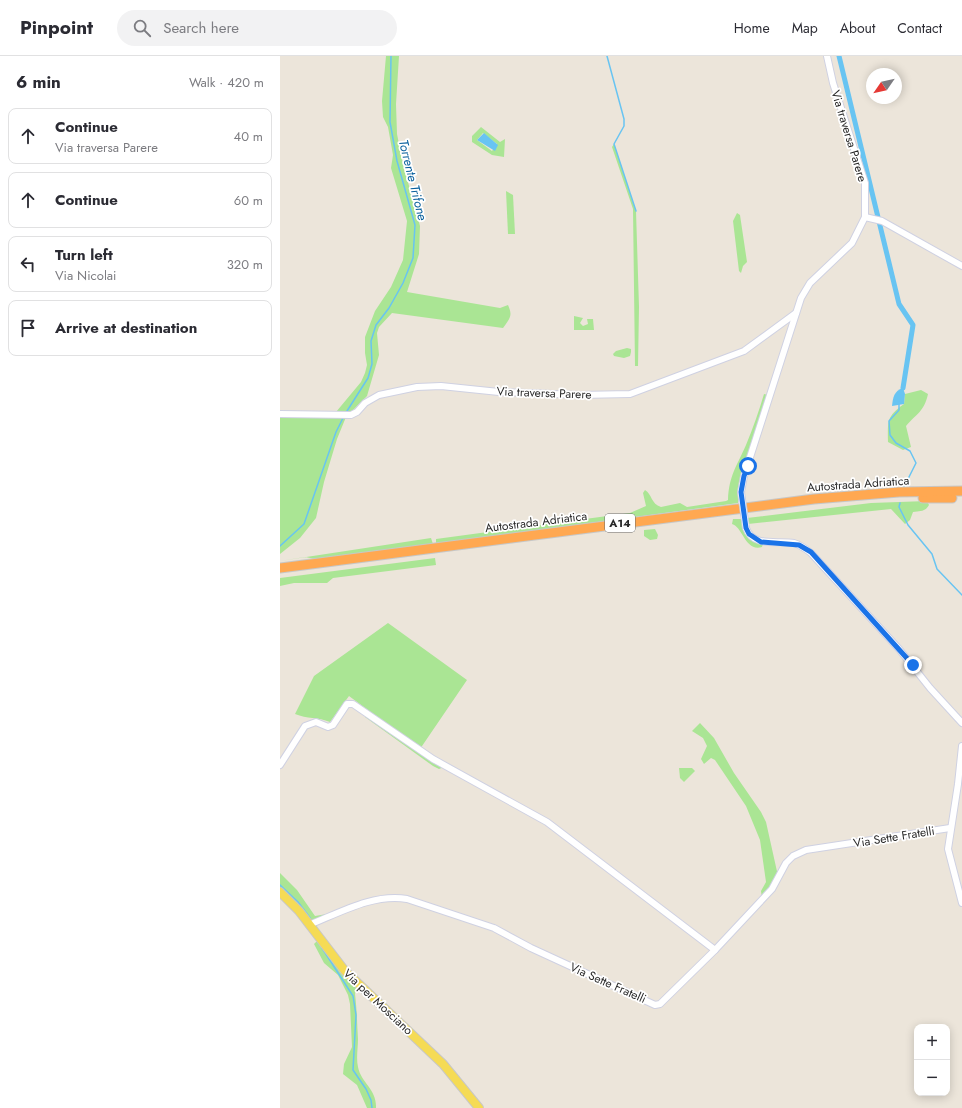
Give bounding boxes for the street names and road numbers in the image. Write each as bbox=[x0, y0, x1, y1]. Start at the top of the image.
street label: Via traversa Parere bbox=[827, 88, 871, 184]
street label: Via traversa Parere bbox=[496, 382, 592, 404]
street label: Autostrada Adriatica bbox=[806, 471, 910, 497]
street label: Autostrada Adriatica bbox=[484, 507, 588, 537]
road number: A14 bbox=[605, 514, 635, 532]
street label: Via Sette Fratelli bbox=[852, 822, 936, 852]
street label: Via Sette Fratelli bbox=[567, 958, 649, 1008]
street label: Via per Mosciano bbox=[339, 965, 417, 1039]

